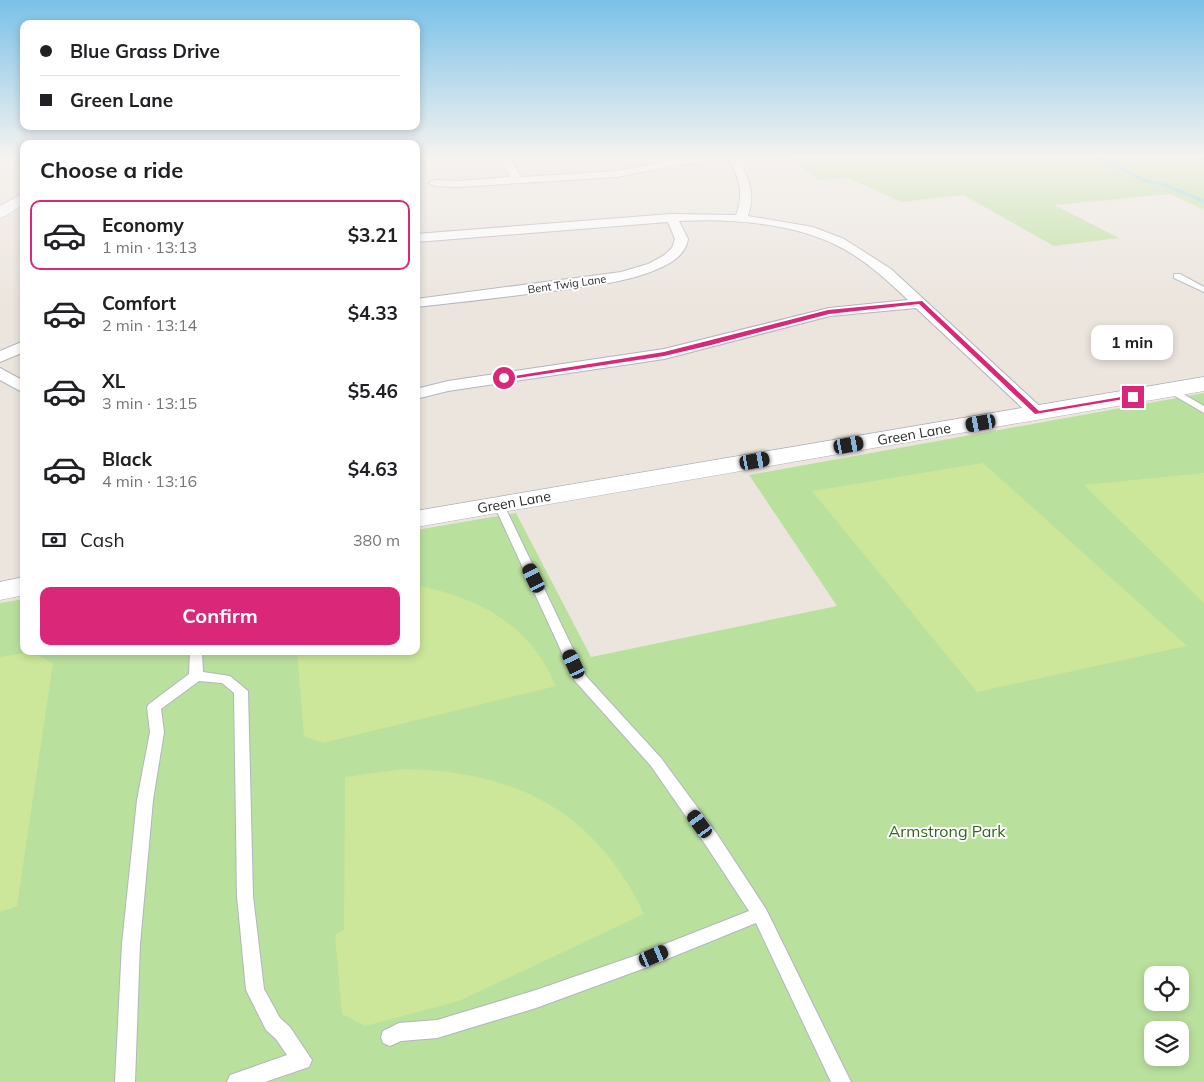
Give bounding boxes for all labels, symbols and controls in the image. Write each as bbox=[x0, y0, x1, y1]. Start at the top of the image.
text: Blue Grass Drive bbox=[70, 39, 220, 63]
text: Green Lane bbox=[70, 88, 173, 112]
text: Choose a ride bbox=[40, 156, 183, 184]
icon: car bbox=[42, 213, 87, 258]
text: Economy bbox=[102, 213, 184, 237]
text: $3.21 bbox=[348, 223, 398, 247]
text: 1 min · 13:13 bbox=[102, 237, 197, 257]
street label: Bent Twig Lane bbox=[527, 272, 607, 296]
icon: car bbox=[42, 291, 87, 336]
text: Comfort bbox=[102, 291, 176, 315]
text: $4.33 bbox=[348, 301, 398, 325]
text: 2 min · 13:14 bbox=[102, 315, 197, 335]
callout: 1 min bbox=[1092, 324, 1174, 360]
text: 1 min bbox=[1111, 332, 1153, 352]
route start bbox=[493, 367, 515, 389]
icon: car bbox=[42, 369, 87, 414]
text: XL bbox=[102, 369, 125, 393]
text: $5.46 bbox=[348, 379, 398, 403]
route end bbox=[1122, 386, 1144, 408]
text: 3 min · 13:15 bbox=[102, 393, 197, 413]
car bbox=[964, 413, 997, 433]
street label: Green Lane bbox=[876, 419, 952, 449]
car bbox=[832, 435, 865, 455]
icon: car bbox=[42, 447, 87, 492]
text: Black bbox=[102, 447, 152, 471]
car bbox=[738, 451, 771, 471]
text: $4.63 bbox=[348, 457, 398, 481]
text: 4 min · 13:16 bbox=[102, 471, 197, 491]
street label: Green Lane bbox=[476, 487, 552, 517]
icon: cash bbox=[40, 526, 68, 554]
text: Cash bbox=[80, 528, 125, 552]
text: 380 m bbox=[353, 530, 400, 550]
car bbox=[520, 561, 547, 595]
button: Confirm bbox=[40, 587, 400, 645]
car bbox=[560, 647, 587, 681]
car bbox=[685, 807, 714, 841]
park label: Armstrong Park bbox=[889, 821, 1006, 841]
car bbox=[637, 943, 670, 969]
map controls bbox=[1144, 966, 1189, 1066]
button: locate bbox=[1144, 966, 1189, 1011]
button: layers bbox=[1144, 1021, 1189, 1066]

